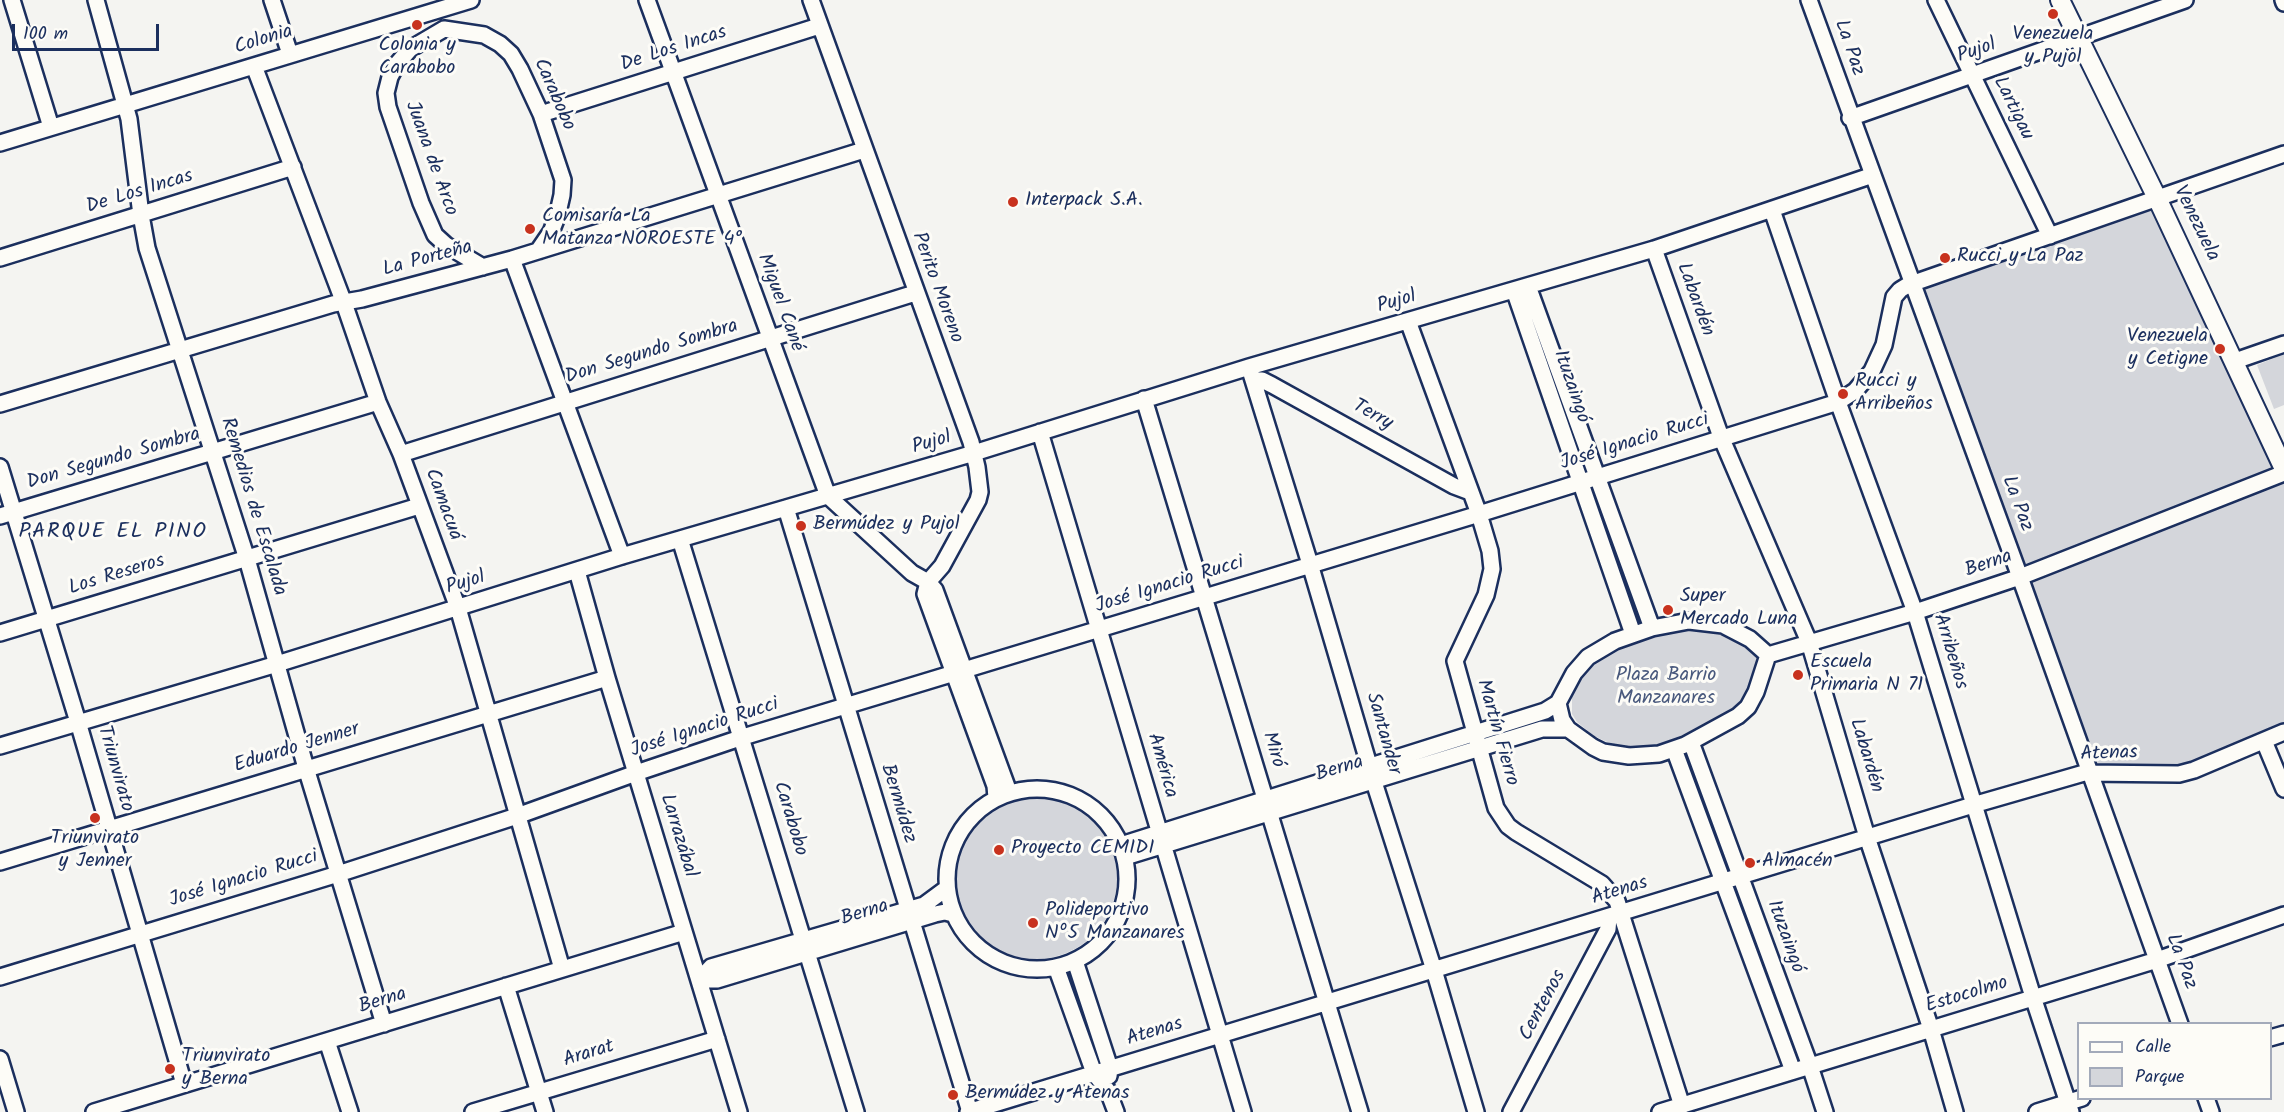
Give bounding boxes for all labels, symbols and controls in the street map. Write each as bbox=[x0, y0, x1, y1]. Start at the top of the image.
marker: Venezuela y Pujol bbox=[2046, 7, 2060, 21]
scale bar bbox=[15, 12, 162, 50]
street label: La Paz bbox=[1827, 17, 1869, 79]
marker: Colonia y Carabobo bbox=[410, 18, 424, 32]
text: 100 m bbox=[23, 20, 68, 49]
street label: Colonia bbox=[232, 21, 296, 61]
street label: De Los Incas bbox=[618, 22, 730, 78]
place label: Venezuela y Pujol bbox=[2013, 24, 2093, 71]
street label: Pujol bbox=[1954, 34, 2000, 70]
place label: Colonia y Carabobo bbox=[378, 35, 456, 82]
street label: Carabobo bbox=[526, 55, 580, 135]
street label: Lartigau bbox=[1986, 73, 2038, 145]
street label: Juana de Arco bbox=[398, 98, 462, 220]
street label: De Los Incas bbox=[84, 165, 196, 221]
street label: Venezuela bbox=[2166, 182, 2224, 266]
place label: Interpack S.A. bbox=[1025, 190, 1143, 214]
marker: Interpack S.A. bbox=[1006, 195, 1020, 209]
place label: Comisaría La Matanza NOROESTE 4° bbox=[542, 206, 741, 253]
marker: Comisaría La Matanza NOROESTE 4° bbox=[523, 222, 537, 236]
street label: Perito Moreno bbox=[905, 229, 967, 347]
street label: La Porteña bbox=[381, 237, 475, 283]
place label: Rucci y La Paz bbox=[1957, 246, 2084, 270]
street label: Miguel Cané bbox=[750, 251, 808, 355]
marker: Rucci y La Paz bbox=[1938, 251, 1952, 265]
street label: Labardén bbox=[1670, 260, 1718, 340]
street label: Pujol bbox=[1375, 286, 1419, 320]
street label: Don Segundo Sombra bbox=[563, 315, 741, 391]
place label: Venezuela y Cetigne bbox=[2127, 326, 2208, 373]
marker: Venezuela y Cetigne bbox=[2213, 342, 2227, 356]
street label: Ituzaingó bbox=[1546, 347, 1594, 427]
place label: Rucci y Arribeños bbox=[1855, 371, 1933, 418]
marker: Rucci y Arribeños bbox=[1836, 387, 1850, 401]
street label: Terry bbox=[1348, 395, 1396, 437]
street label: José Ignacio Rucci bbox=[1558, 409, 1712, 477]
street label: Remedios de Escalada bbox=[213, 415, 291, 599]
street label: Don Segundo Sombra bbox=[25, 424, 203, 496]
street label: Pujol bbox=[910, 427, 954, 461]
street label: Camacuá bbox=[418, 466, 466, 544]
street label: La Paz bbox=[1995, 473, 2037, 535]
place label: Bermúdez y Pujol bbox=[813, 514, 960, 538]
marker: Bermúdez y Pujol bbox=[794, 519, 808, 533]
district label: PARQUE EL PINO bbox=[19, 520, 207, 546]
street label: Berna bbox=[1962, 546, 2016, 584]
street label: Los Reseros bbox=[66, 550, 168, 602]
street label: José Ignacio Rucci bbox=[1093, 552, 1247, 620]
street label: Pujol bbox=[444, 567, 488, 601]
place label: Super Mercado Luna bbox=[1680, 586, 1797, 633]
marker: Super Mercado Luna bbox=[1661, 603, 1675, 617]
street label: Arribeños bbox=[1926, 611, 1972, 693]
place label: Escuela Primaria N 71 bbox=[1810, 652, 1923, 699]
park label: Plaza Barrio Manzanares bbox=[1616, 665, 1716, 712]
marker: Escuela Primaria N 71 bbox=[1791, 668, 1805, 682]
street label: Martín Fierro bbox=[1469, 677, 1523, 789]
street label: Santander bbox=[1359, 690, 1405, 778]
street label: José Ignacio Rucci bbox=[628, 694, 782, 764]
street label: Labardén bbox=[1842, 716, 1888, 796]
street label: Eduardo Jenner bbox=[231, 719, 363, 779]
street label: Triunvirato bbox=[90, 723, 138, 815]
street label: Miró bbox=[1255, 729, 1289, 771]
street label: América bbox=[1140, 731, 1182, 801]
street label: Atenas bbox=[2080, 742, 2138, 768]
street label: Berna bbox=[1313, 751, 1367, 789]
street label: Bermúdez bbox=[874, 761, 920, 847]
street label: Carabobo bbox=[766, 779, 812, 859]
street label: Larrazábal bbox=[653, 791, 701, 881]
marker: Triunvirato y Jenner bbox=[88, 811, 102, 825]
place label: Triunvirato y Jenner bbox=[51, 828, 139, 875]
place label: Proyecto CEMIDI bbox=[1011, 838, 1154, 862]
marker: Proyecto CEMIDI bbox=[992, 843, 1006, 857]
street label: José Ignacio Rucci bbox=[167, 846, 321, 914]
place label: Almacén bbox=[1762, 851, 1833, 875]
marker: Almacén bbox=[1743, 856, 1757, 870]
street label: Atenas bbox=[1589, 872, 1651, 912]
street label: Berna bbox=[838, 895, 892, 933]
street label: Ituzaingó bbox=[1760, 897, 1808, 977]
place label: Polideportivo Nº5 Manzanares bbox=[1045, 900, 1185, 947]
marker: Polideportivo Nº5 Manzanares bbox=[1026, 916, 1040, 930]
street label: La Paz bbox=[2159, 931, 2201, 993]
street label: Centenos bbox=[1515, 967, 1573, 1045]
street label: Estocolmo bbox=[1923, 972, 2011, 1020]
street label: Berna bbox=[356, 983, 410, 1021]
street label: Atenas bbox=[1124, 1013, 1186, 1053]
legend bbox=[2077, 1022, 2272, 1100]
text: Calle bbox=[2135, 1033, 2171, 1062]
street label: Ararat bbox=[561, 1036, 617, 1074]
place label: Triunvirato y Berna bbox=[182, 1046, 270, 1093]
marker: Triunvirato y Berna bbox=[163, 1062, 177, 1076]
text: Parque bbox=[2135, 1063, 2184, 1092]
place label: Bermúdez y Atenas bbox=[965, 1083, 1130, 1107]
marker: Bermúdez y Atenas bbox=[946, 1088, 960, 1102]

